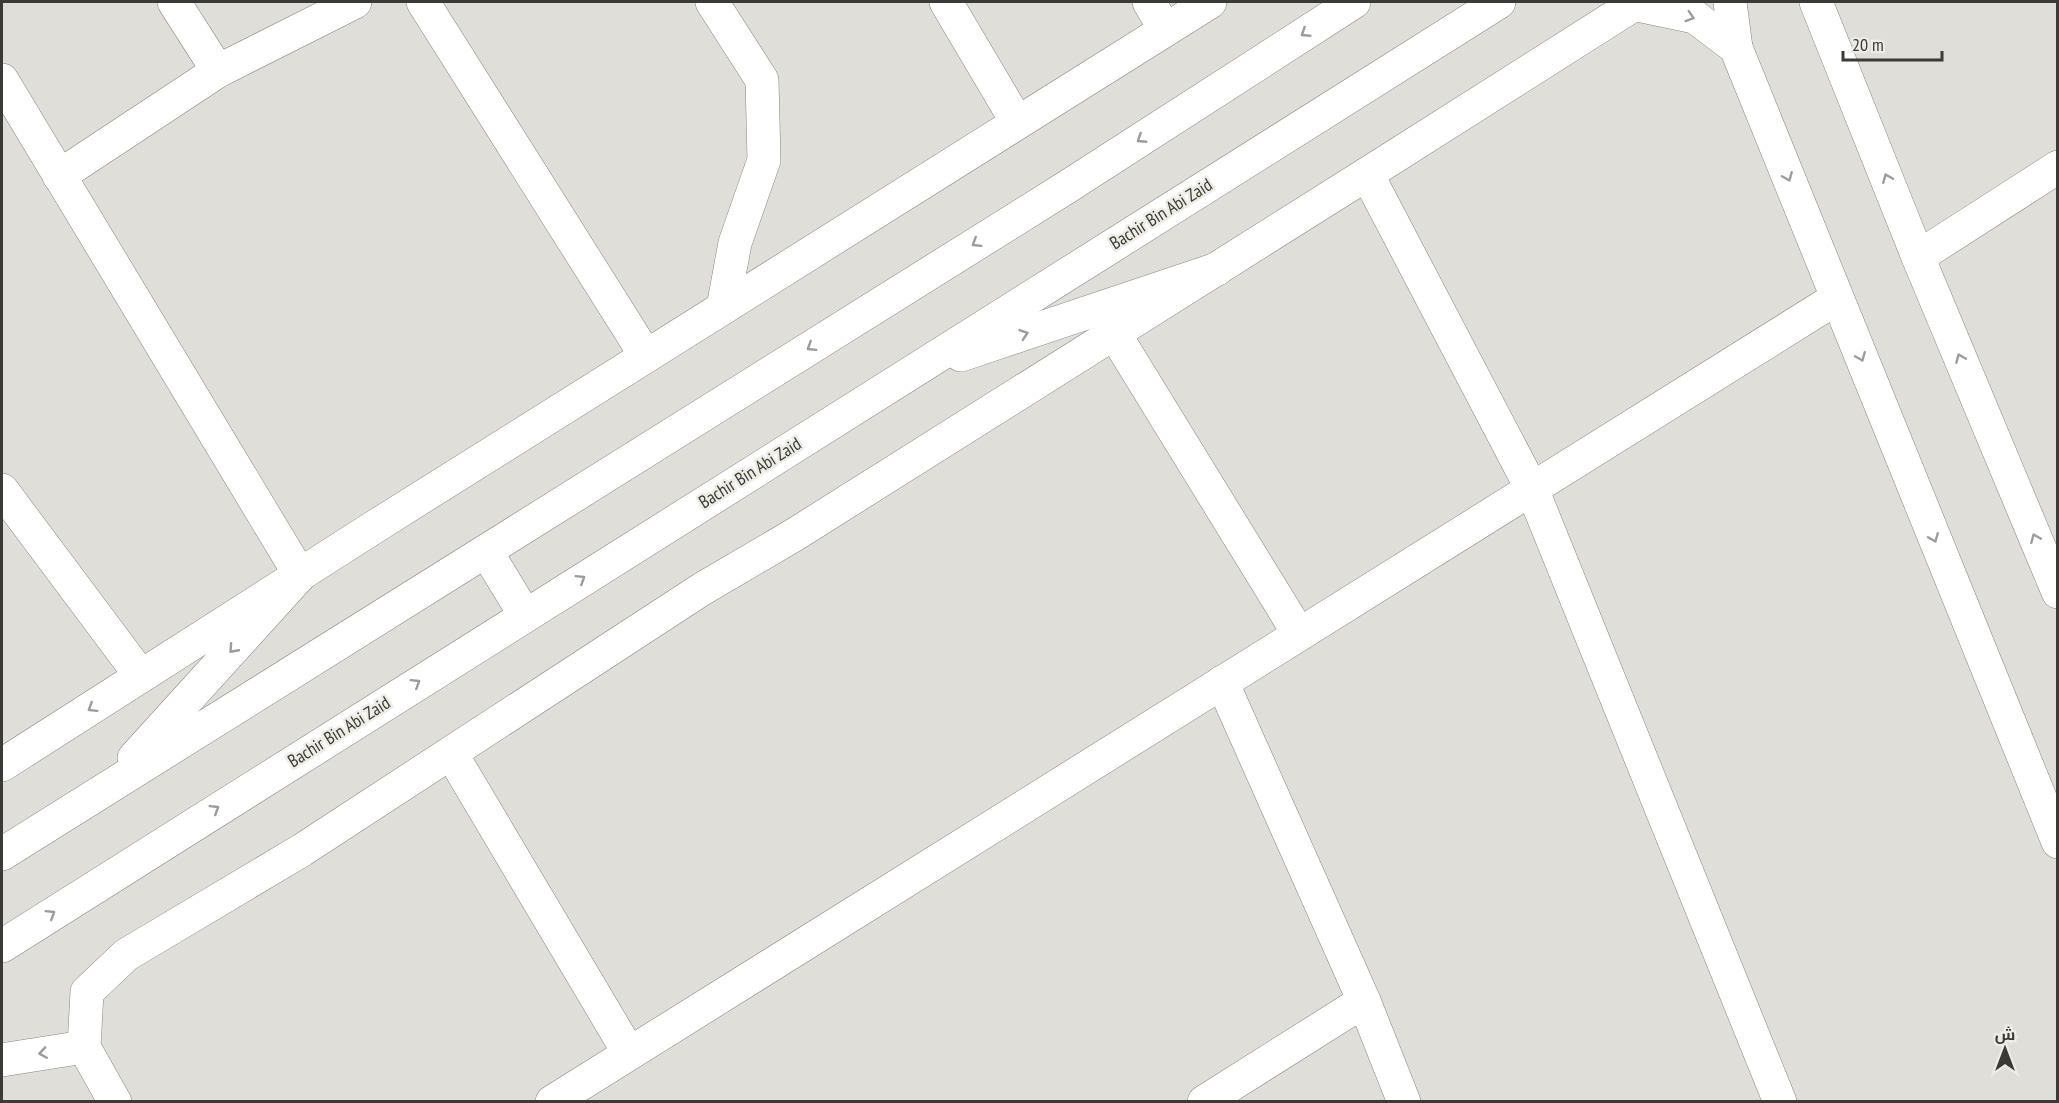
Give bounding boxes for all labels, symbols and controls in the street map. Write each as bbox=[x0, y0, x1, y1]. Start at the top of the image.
one-way arrow bbox=[1684, 10, 1695, 22]
scale bar bbox=[1843, 24, 1942, 62]
one-way arrow bbox=[1300, 26, 1311, 37]
text: 20 m bbox=[1852, 33, 1884, 56]
one-way arrow bbox=[1137, 132, 1148, 143]
one-way arrow bbox=[1781, 170, 1793, 181]
street label: Bachir Bin Abi Zaid bbox=[1105, 173, 1216, 254]
one-way arrow bbox=[1882, 173, 1894, 184]
one-way arrow bbox=[972, 236, 982, 248]
one-way arrow bbox=[1018, 329, 1029, 341]
one-way arrow bbox=[807, 340, 818, 351]
one-way arrow bbox=[1854, 351, 1866, 362]
one-way arrow bbox=[1955, 353, 1967, 364]
street label: Bachir Bin Abi Zaid bbox=[694, 432, 805, 513]
one-way arrow bbox=[1927, 532, 1939, 543]
one-way arrow bbox=[2030, 534, 2042, 545]
one-way arrow bbox=[575, 575, 585, 587]
one-way arrow bbox=[229, 642, 240, 653]
one-way arrow bbox=[410, 679, 420, 691]
street label: Bachir Bin Abi Zaid bbox=[283, 691, 394, 772]
one-way arrow bbox=[88, 700, 98, 712]
one-way arrow bbox=[209, 805, 219, 817]
one-way arrow bbox=[44, 910, 55, 921]
north arrow bbox=[1975, 1019, 2035, 1079]
text: ش bbox=[1995, 1024, 2015, 1044]
one-way arrow bbox=[38, 1047, 47, 1059]

